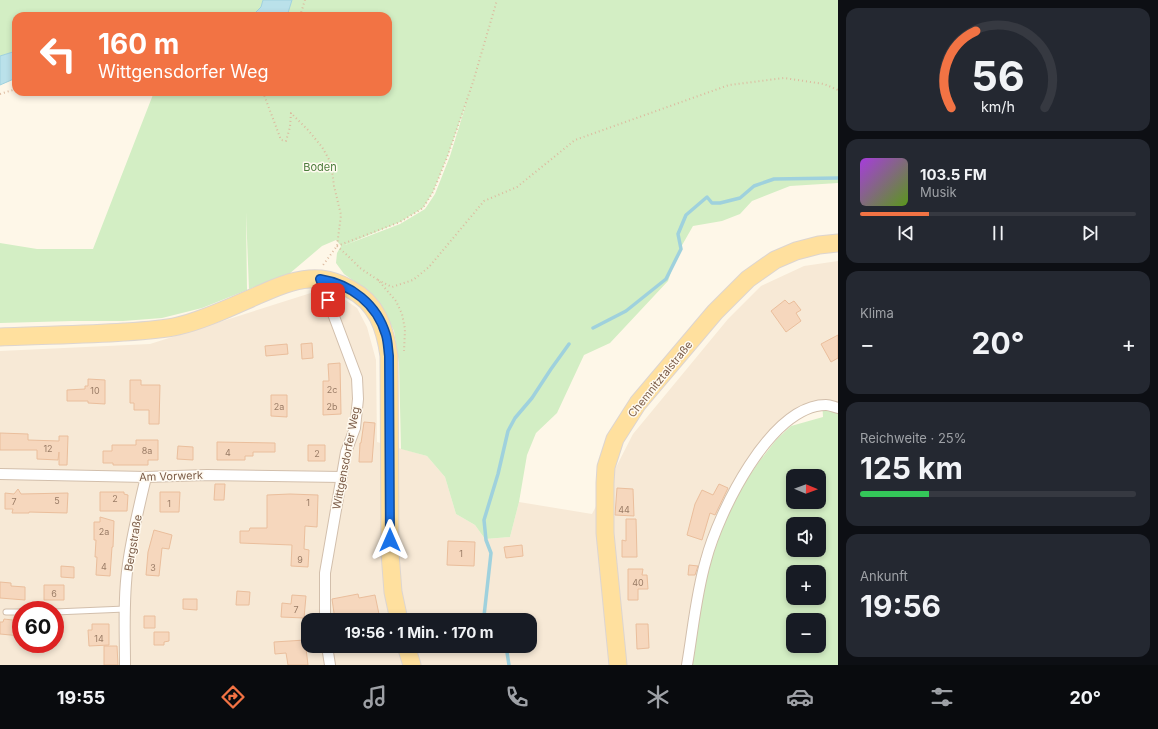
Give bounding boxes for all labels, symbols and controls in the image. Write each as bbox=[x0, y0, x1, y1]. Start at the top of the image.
text: 160 m bbox=[98, 27, 179, 61]
icon: left bbox=[32, 28, 84, 80]
text: 56 bbox=[971, 51, 1025, 101]
text: Wittgensdorfer Weg bbox=[98, 61, 269, 82]
text: km/h bbox=[981, 97, 1015, 114]
park label: Boden bbox=[303, 160, 337, 174]
text: 103.5 FM bbox=[920, 165, 987, 184]
text: Musik bbox=[920, 184, 957, 200]
icon: previous bbox=[895, 222, 917, 244]
icon: pause bbox=[987, 222, 1009, 244]
icon: next bbox=[1079, 222, 1101, 244]
pin bbox=[311, 283, 345, 317]
icon: arrive bbox=[317, 289, 339, 311]
text: Klima bbox=[860, 305, 894, 321]
text: 20° bbox=[972, 325, 1024, 361]
text: − bbox=[860, 331, 875, 357]
text: + bbox=[1121, 331, 1136, 357]
street label: Chemnitztalstraße bbox=[625, 338, 695, 420]
house number: 2c bbox=[327, 384, 337, 395]
house number: 10 bbox=[90, 385, 100, 396]
house number: 2a bbox=[274, 401, 284, 412]
house number: 2b bbox=[327, 401, 338, 412]
street label: Wittgensdorfer Weg bbox=[329, 405, 363, 511]
text: Reichweite · 25% bbox=[860, 430, 967, 446]
house number: 12 bbox=[43, 443, 53, 454]
house number: 8a bbox=[142, 445, 152, 456]
house number: 4 bbox=[225, 447, 231, 458]
house number: 2 bbox=[314, 448, 320, 459]
text: 125 km bbox=[860, 450, 963, 486]
street label: Am Vorwerk bbox=[139, 468, 203, 484]
north arrow bbox=[786, 469, 826, 509]
map controls bbox=[786, 469, 826, 653]
house number: 2 bbox=[112, 493, 118, 504]
house number: 5 bbox=[54, 495, 60, 506]
house number: 7 bbox=[11, 496, 17, 507]
house number: 1 bbox=[306, 497, 310, 508]
house number: 1 bbox=[167, 498, 171, 509]
house number: 44 bbox=[618, 504, 630, 515]
street label: Bergstraße bbox=[121, 514, 145, 572]
button: sound bbox=[786, 517, 826, 557]
position arrow bbox=[369, 519, 411, 561]
house number: 2a bbox=[99, 526, 109, 537]
house number: 1 bbox=[459, 548, 463, 559]
house number: 9 bbox=[297, 554, 303, 565]
house number: 4 bbox=[101, 561, 107, 572]
house number: 3 bbox=[150, 562, 156, 573]
button: + bbox=[786, 565, 826, 605]
text: Ankunft bbox=[860, 568, 908, 584]
house number: 40 bbox=[632, 577, 644, 588]
house number: 6 bbox=[51, 588, 57, 599]
text: 19:56 bbox=[860, 588, 941, 624]
speed limit sign: 60 bbox=[12, 601, 64, 653]
house number: 7 bbox=[293, 604, 299, 615]
button: − bbox=[786, 613, 826, 653]
text: 19:56 · 1 Min. · 170 m bbox=[344, 623, 494, 642]
house number: 14 bbox=[94, 633, 104, 644]
icon: directions bbox=[219, 683, 247, 711]
icon: music bbox=[361, 683, 389, 711]
icon: phone bbox=[503, 683, 531, 711]
icon: climate bbox=[644, 683, 672, 711]
icon: car bbox=[786, 683, 814, 711]
icon: filters bbox=[928, 683, 956, 711]
text: 19:55 bbox=[57, 687, 105, 708]
text: 20° bbox=[1069, 687, 1101, 708]

